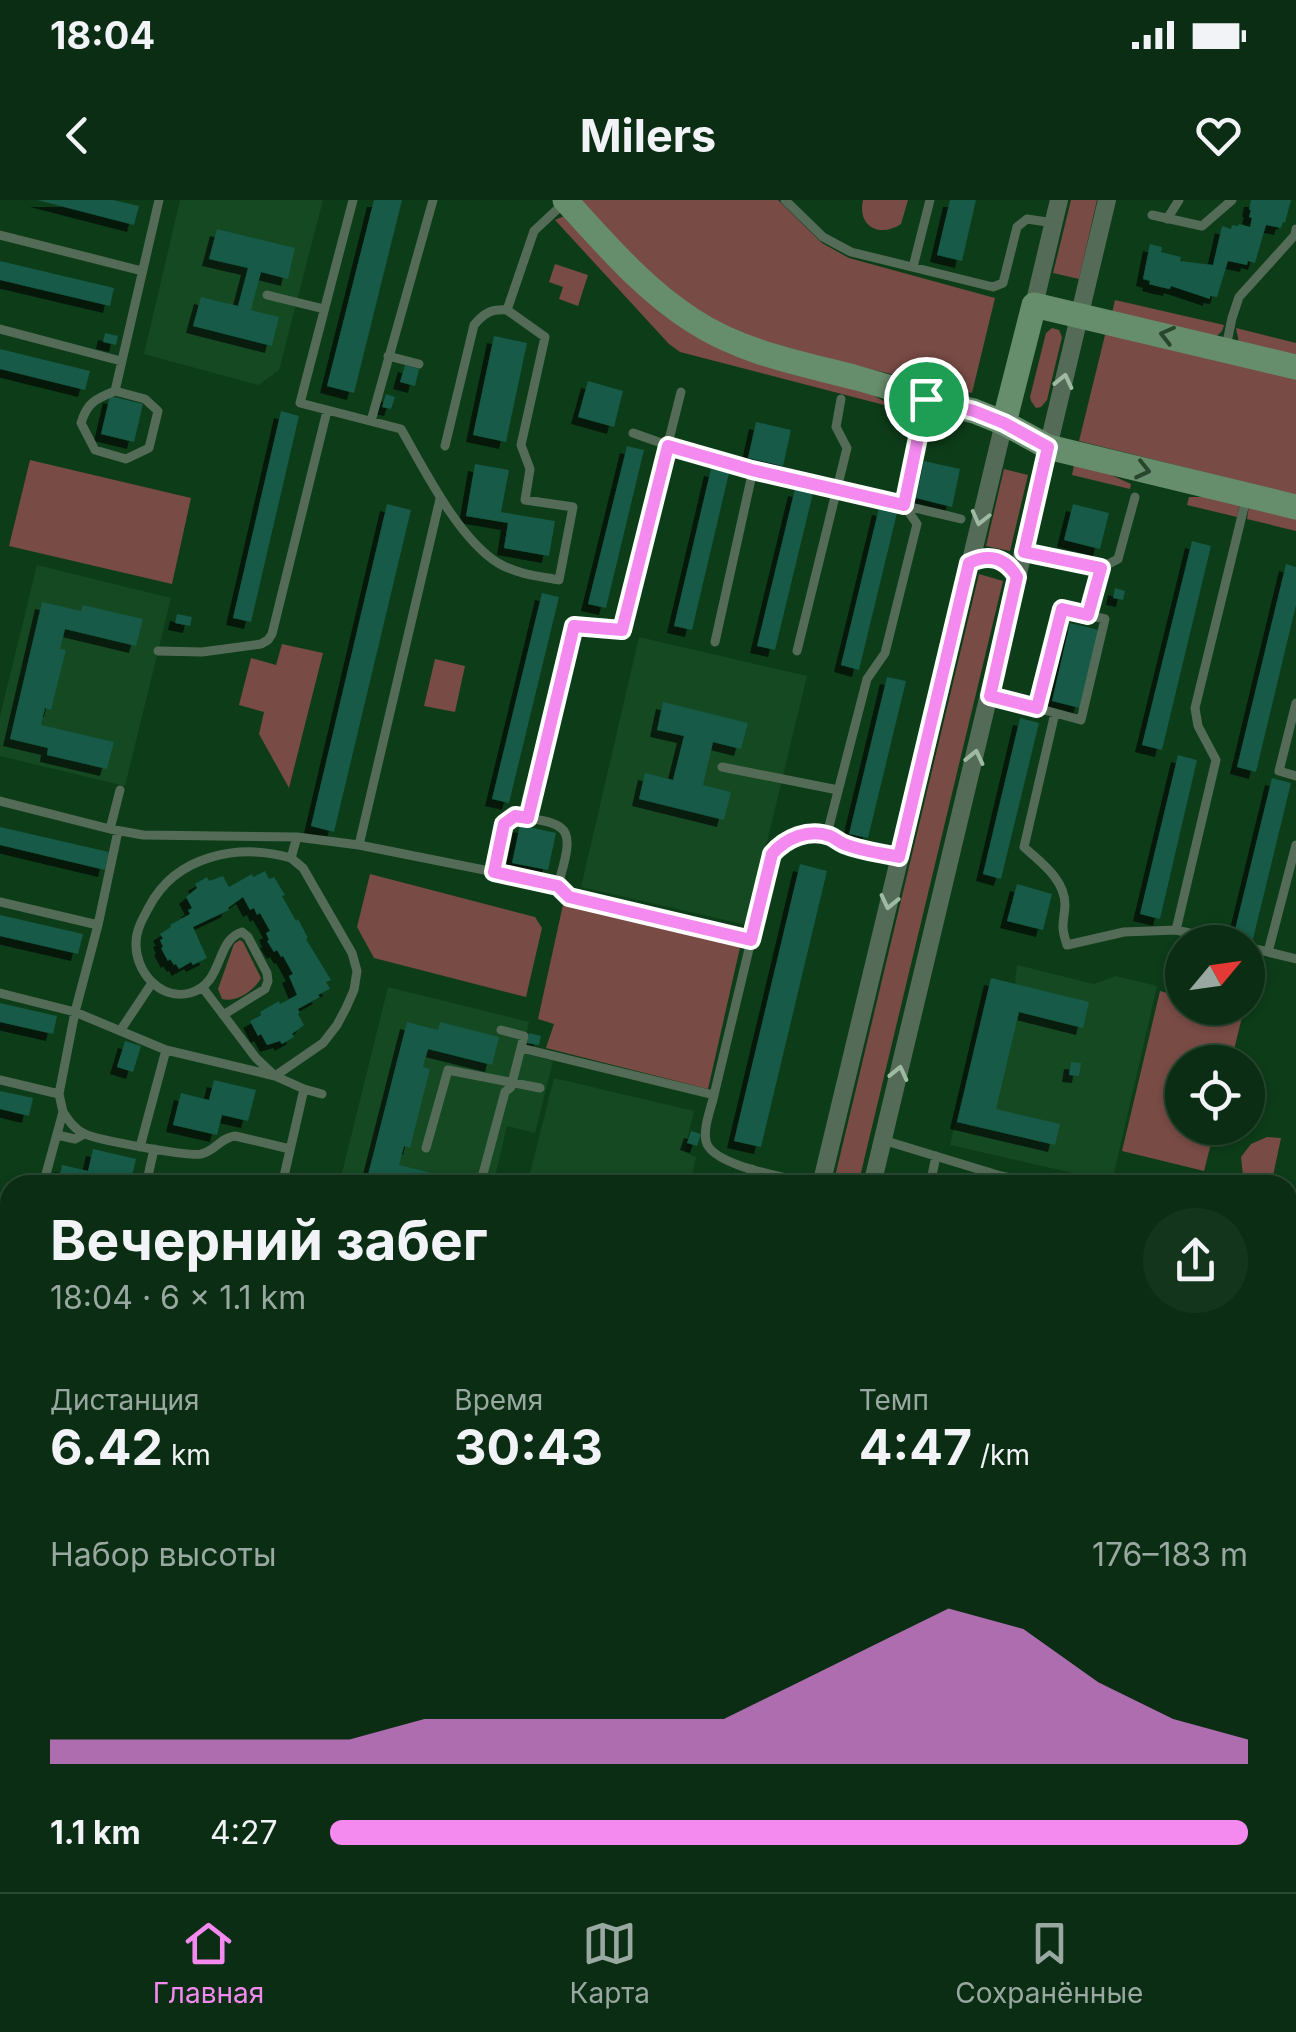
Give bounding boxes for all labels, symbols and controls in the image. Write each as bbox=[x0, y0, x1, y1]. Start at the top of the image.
text: 18:04 bbox=[50, 12, 155, 58]
icon: back bbox=[50, 108, 105, 163]
text: Milers bbox=[580, 108, 716, 163]
icon: heart bbox=[1191, 108, 1246, 163]
one-way arrow bbox=[1159, 326, 1176, 347]
pin bbox=[884, 357, 969, 442]
icon: arrive bbox=[899, 372, 954, 427]
one-way arrow bbox=[1052, 373, 1073, 390]
one-way arrow bbox=[1134, 458, 1151, 479]
one-way arrow bbox=[971, 509, 992, 526]
one-way arrow bbox=[963, 749, 984, 766]
one-way arrow bbox=[879, 893, 900, 910]
north arrow bbox=[1165, 925, 1265, 1025]
map controls bbox=[1165, 925, 1265, 1145]
button: locate bbox=[1165, 1045, 1265, 1145]
one-way arrow bbox=[887, 1065, 908, 1082]
text: Вечерний забег bbox=[50, 1207, 488, 1273]
button: share bbox=[1143, 1208, 1248, 1313]
text: 18:04 · 6 × 1.1 km bbox=[50, 1278, 306, 1317]
text: Дистанция bbox=[50, 1383, 200, 1417]
text: Время bbox=[454, 1383, 543, 1417]
text: Темп bbox=[859, 1383, 929, 1417]
text: 6.42 bbox=[50, 1417, 163, 1477]
text: 30:43 bbox=[454, 1417, 603, 1477]
text: 4:47 bbox=[859, 1417, 972, 1477]
text: km bbox=[163, 1438, 211, 1472]
text: /km bbox=[972, 1438, 1030, 1472]
text: Набор высоты bbox=[50, 1535, 277, 1574]
text: 176–183 m bbox=[1092, 1535, 1248, 1574]
text: 1.1 km bbox=[50, 1813, 141, 1852]
text: 4:27 bbox=[210, 1813, 278, 1852]
tab: Главная bbox=[153, 1916, 264, 2010]
tab: Карта bbox=[570, 1916, 650, 2010]
tab: Сохранённые bbox=[955, 1916, 1143, 2010]

